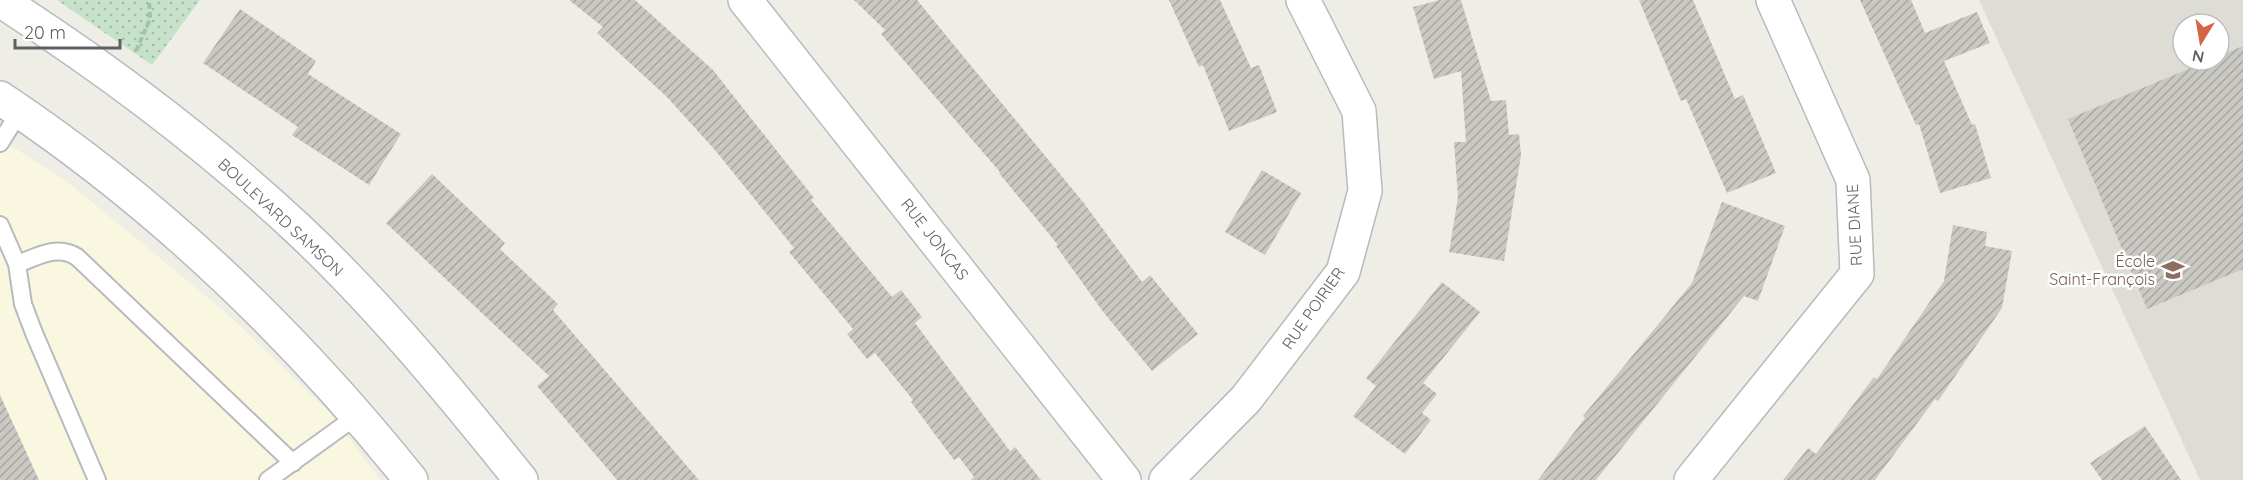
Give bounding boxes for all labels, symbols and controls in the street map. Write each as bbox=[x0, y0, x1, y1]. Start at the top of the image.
scale bar bbox=[15, 12, 120, 50]
north arrow bbox=[2171, 12, 2231, 72]
text: 20 m bbox=[24, 21, 66, 44]
text: N bbox=[2190, 46, 2206, 68]
street label: BOULEVARD SAMSON bbox=[214, 154, 348, 280]
street label: RUE DIANE bbox=[1842, 183, 1866, 267]
street label: RUE JONCAS bbox=[897, 194, 973, 284]
place label: École Saint-François bbox=[2049, 251, 2155, 289]
school or university icon: École Saint-François bbox=[2160, 257, 2186, 283]
street label: RUE POIRIER bbox=[1277, 263, 1349, 353]

